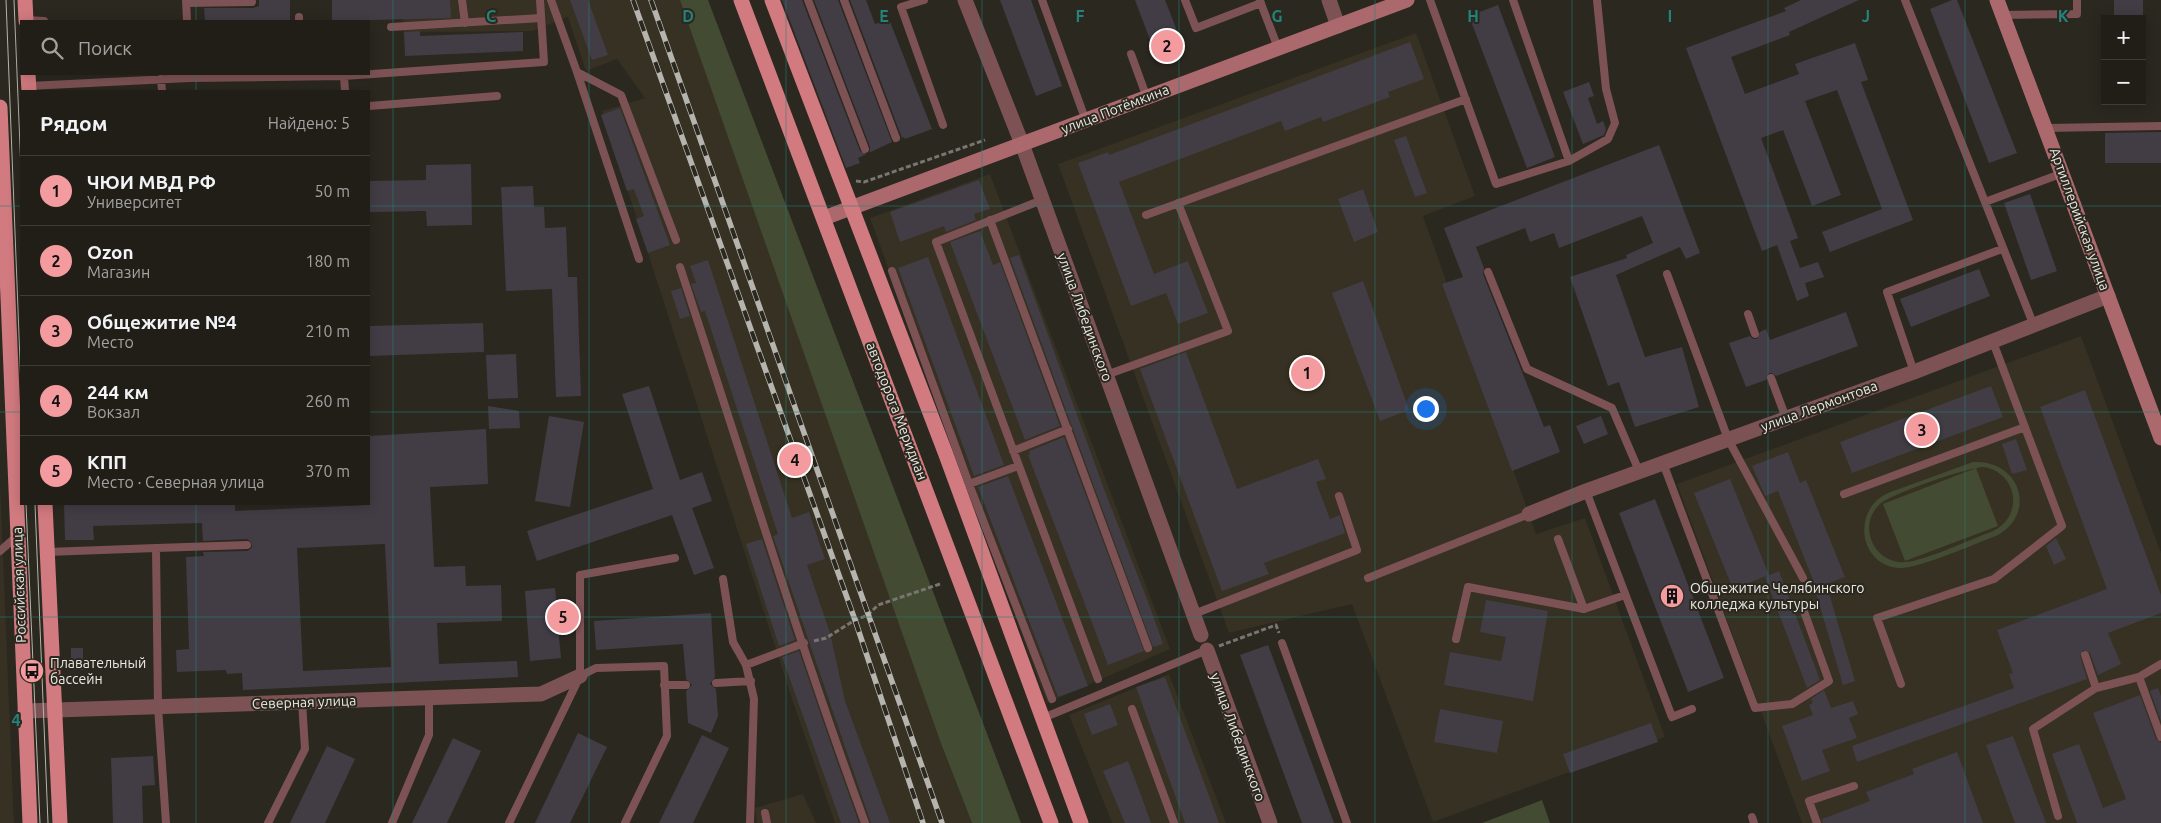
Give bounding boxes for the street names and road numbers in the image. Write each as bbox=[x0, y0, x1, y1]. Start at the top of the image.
street label: улица Потёмкина bbox=[1059, 81, 1171, 137]
street label: Артиллерийская улица bbox=[2047, 145, 2113, 293]
street label: улица Либединского bbox=[1054, 251, 1116, 383]
street label: автодорога Меридиан bbox=[863, 340, 931, 482]
street label: улица Лермонтова bbox=[1758, 377, 1880, 435]
street label: Российская улица bbox=[9, 527, 29, 643]
street label: улица Либединского bbox=[1207, 671, 1269, 803]
street label: Северная улица bbox=[252, 692, 356, 712]

